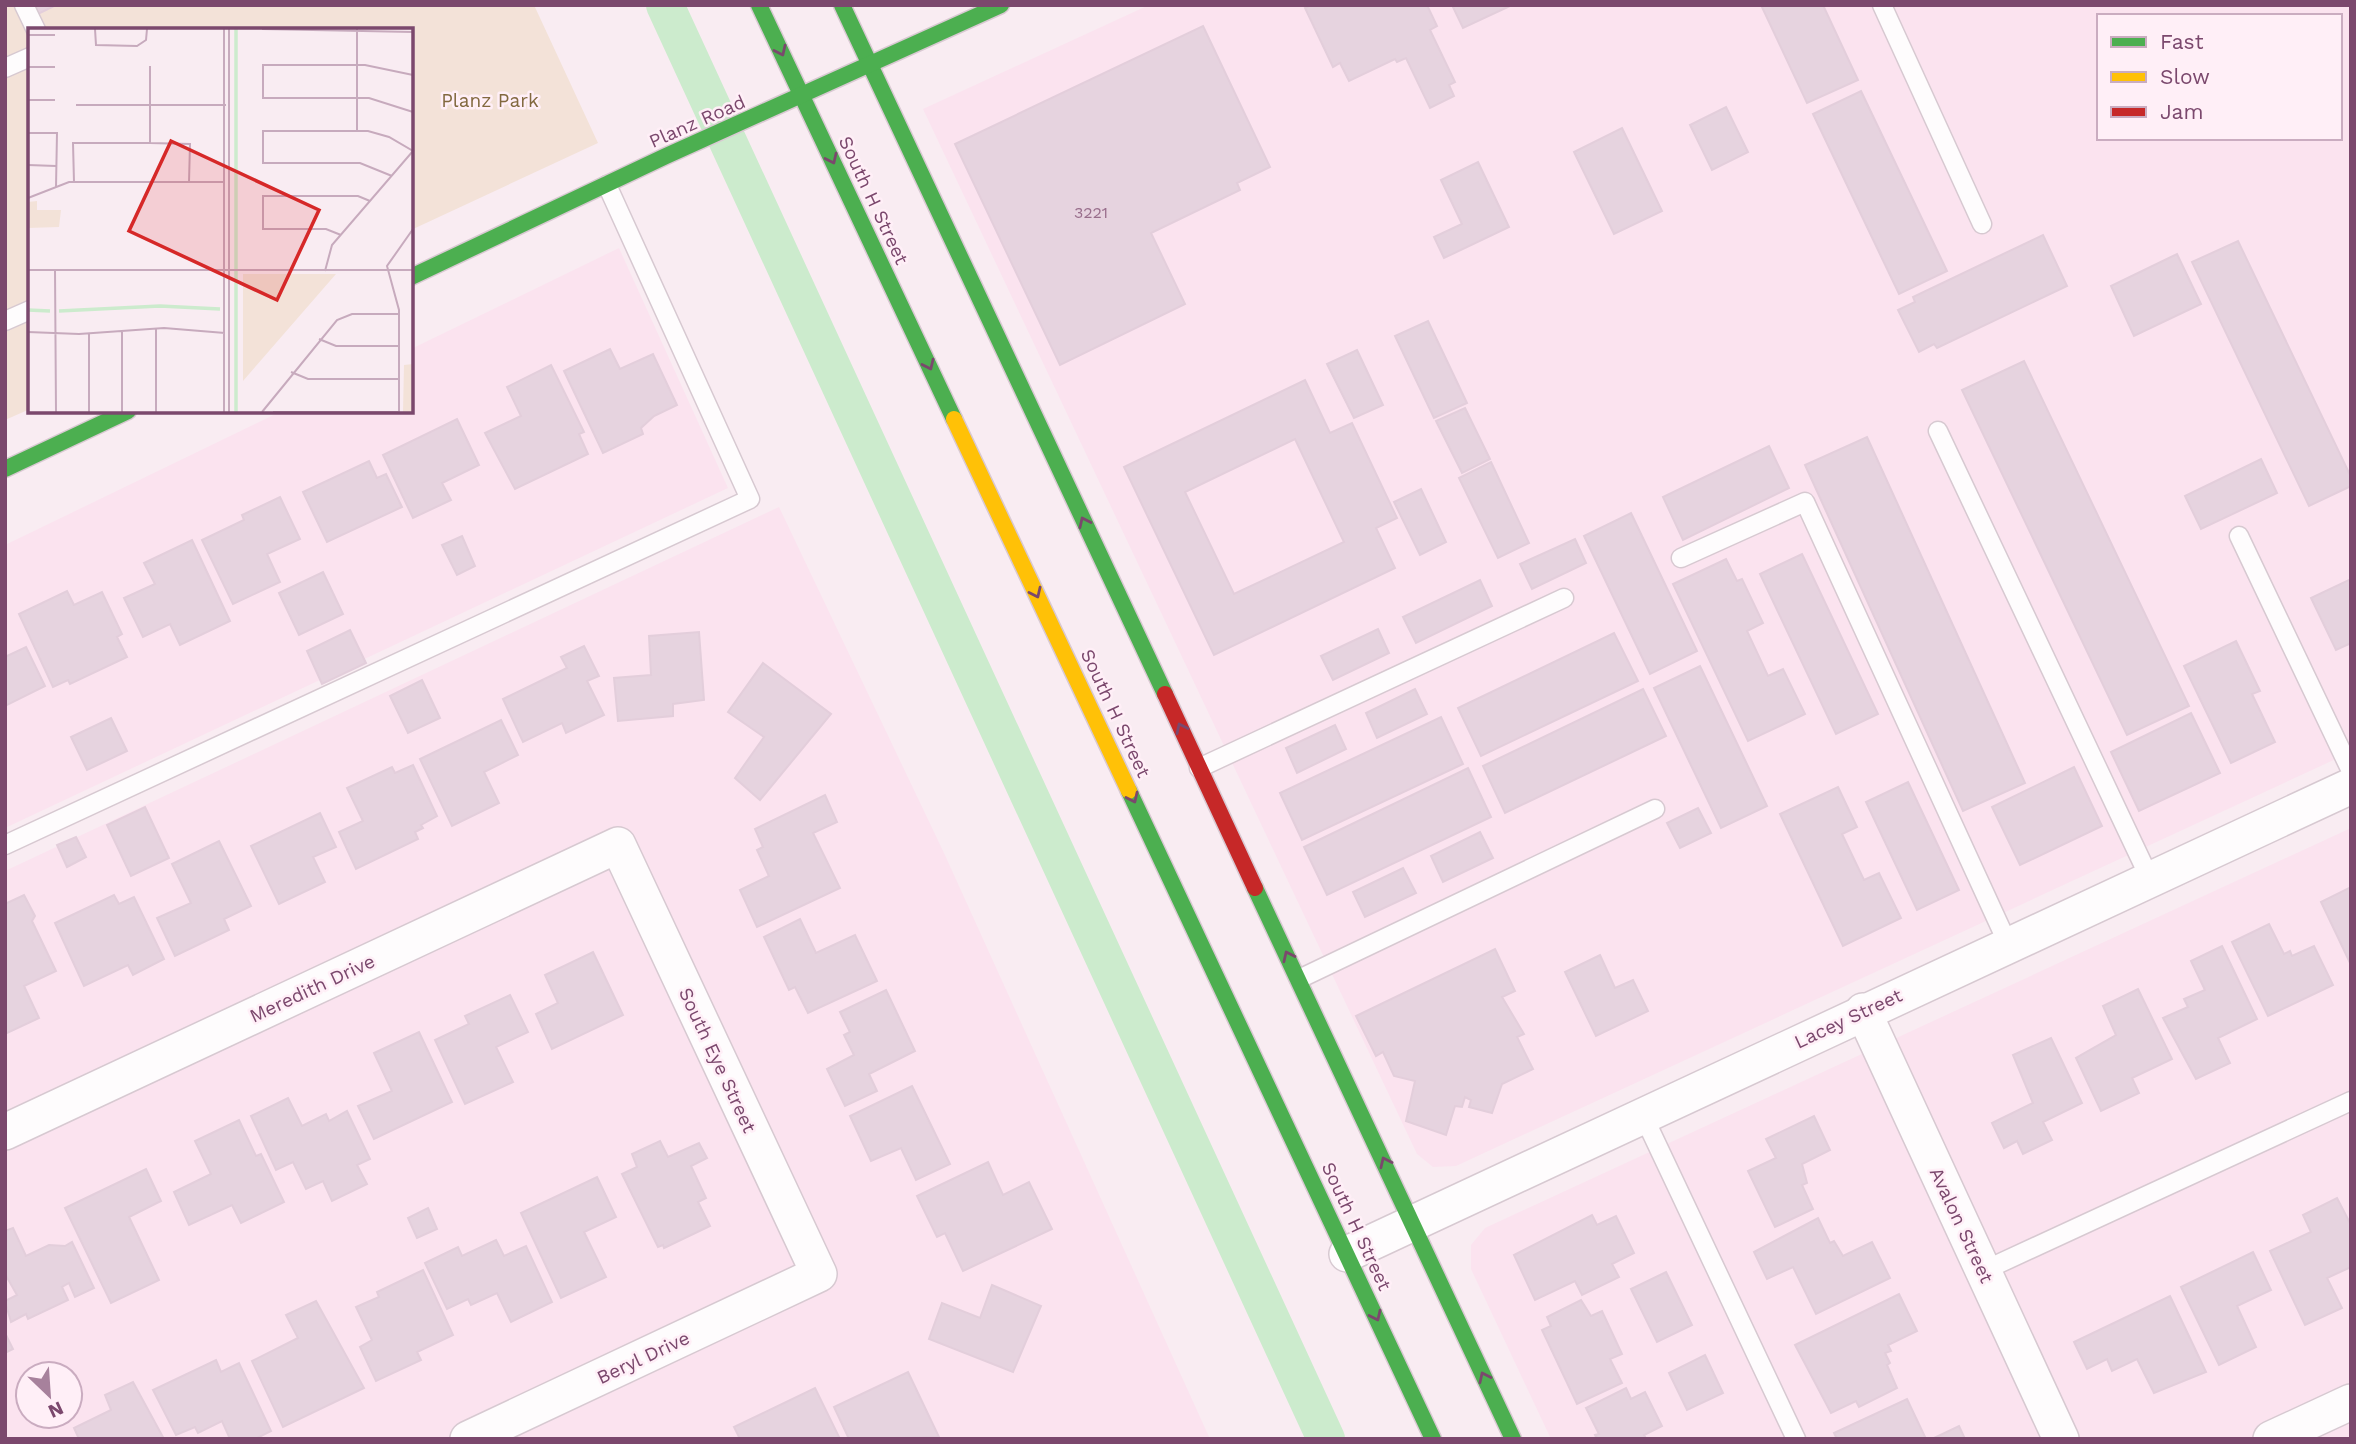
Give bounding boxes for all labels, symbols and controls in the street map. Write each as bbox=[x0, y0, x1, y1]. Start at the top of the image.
legend bbox=[2097, 14, 2342, 140]
inset map bbox=[28, 28, 413, 413]
text: Fast bbox=[2160, 29, 2204, 54]
one-way arrow bbox=[773, 44, 787, 56]
text: Slow bbox=[2160, 64, 2210, 89]
park label: Planz Park bbox=[441, 89, 539, 112]
street label: Planz Road bbox=[646, 90, 749, 153]
text: Jam bbox=[2160, 99, 2203, 124]
street label: South H Street bbox=[834, 132, 913, 268]
one-way arrow bbox=[823, 152, 837, 164]
house number: 3221 bbox=[1074, 203, 1108, 222]
one-way arrow bbox=[920, 358, 934, 370]
one-way arrow bbox=[1078, 517, 1092, 529]
one-way arrow bbox=[1028, 586, 1042, 598]
street label: South H Street bbox=[1076, 645, 1155, 781]
one-way arrow bbox=[1175, 723, 1189, 735]
one-way arrow bbox=[1125, 791, 1139, 803]
street label: Meredith Drive bbox=[246, 949, 379, 1028]
one-way arrow bbox=[1282, 951, 1296, 963]
street label: Lacey Street bbox=[1791, 983, 1906, 1053]
street label: South Eye Street bbox=[674, 984, 761, 1136]
one-way arrow bbox=[1379, 1157, 1393, 1169]
street label: South H Street bbox=[1317, 1158, 1396, 1294]
street label: Avalon Street bbox=[1925, 1164, 1998, 1287]
one-way arrow bbox=[1368, 1309, 1382, 1321]
street label: Beryl Drive bbox=[593, 1326, 693, 1389]
north arrow bbox=[14, 1360, 84, 1430]
one-way arrow bbox=[1478, 1372, 1492, 1384]
text: N bbox=[45, 1397, 67, 1423]

